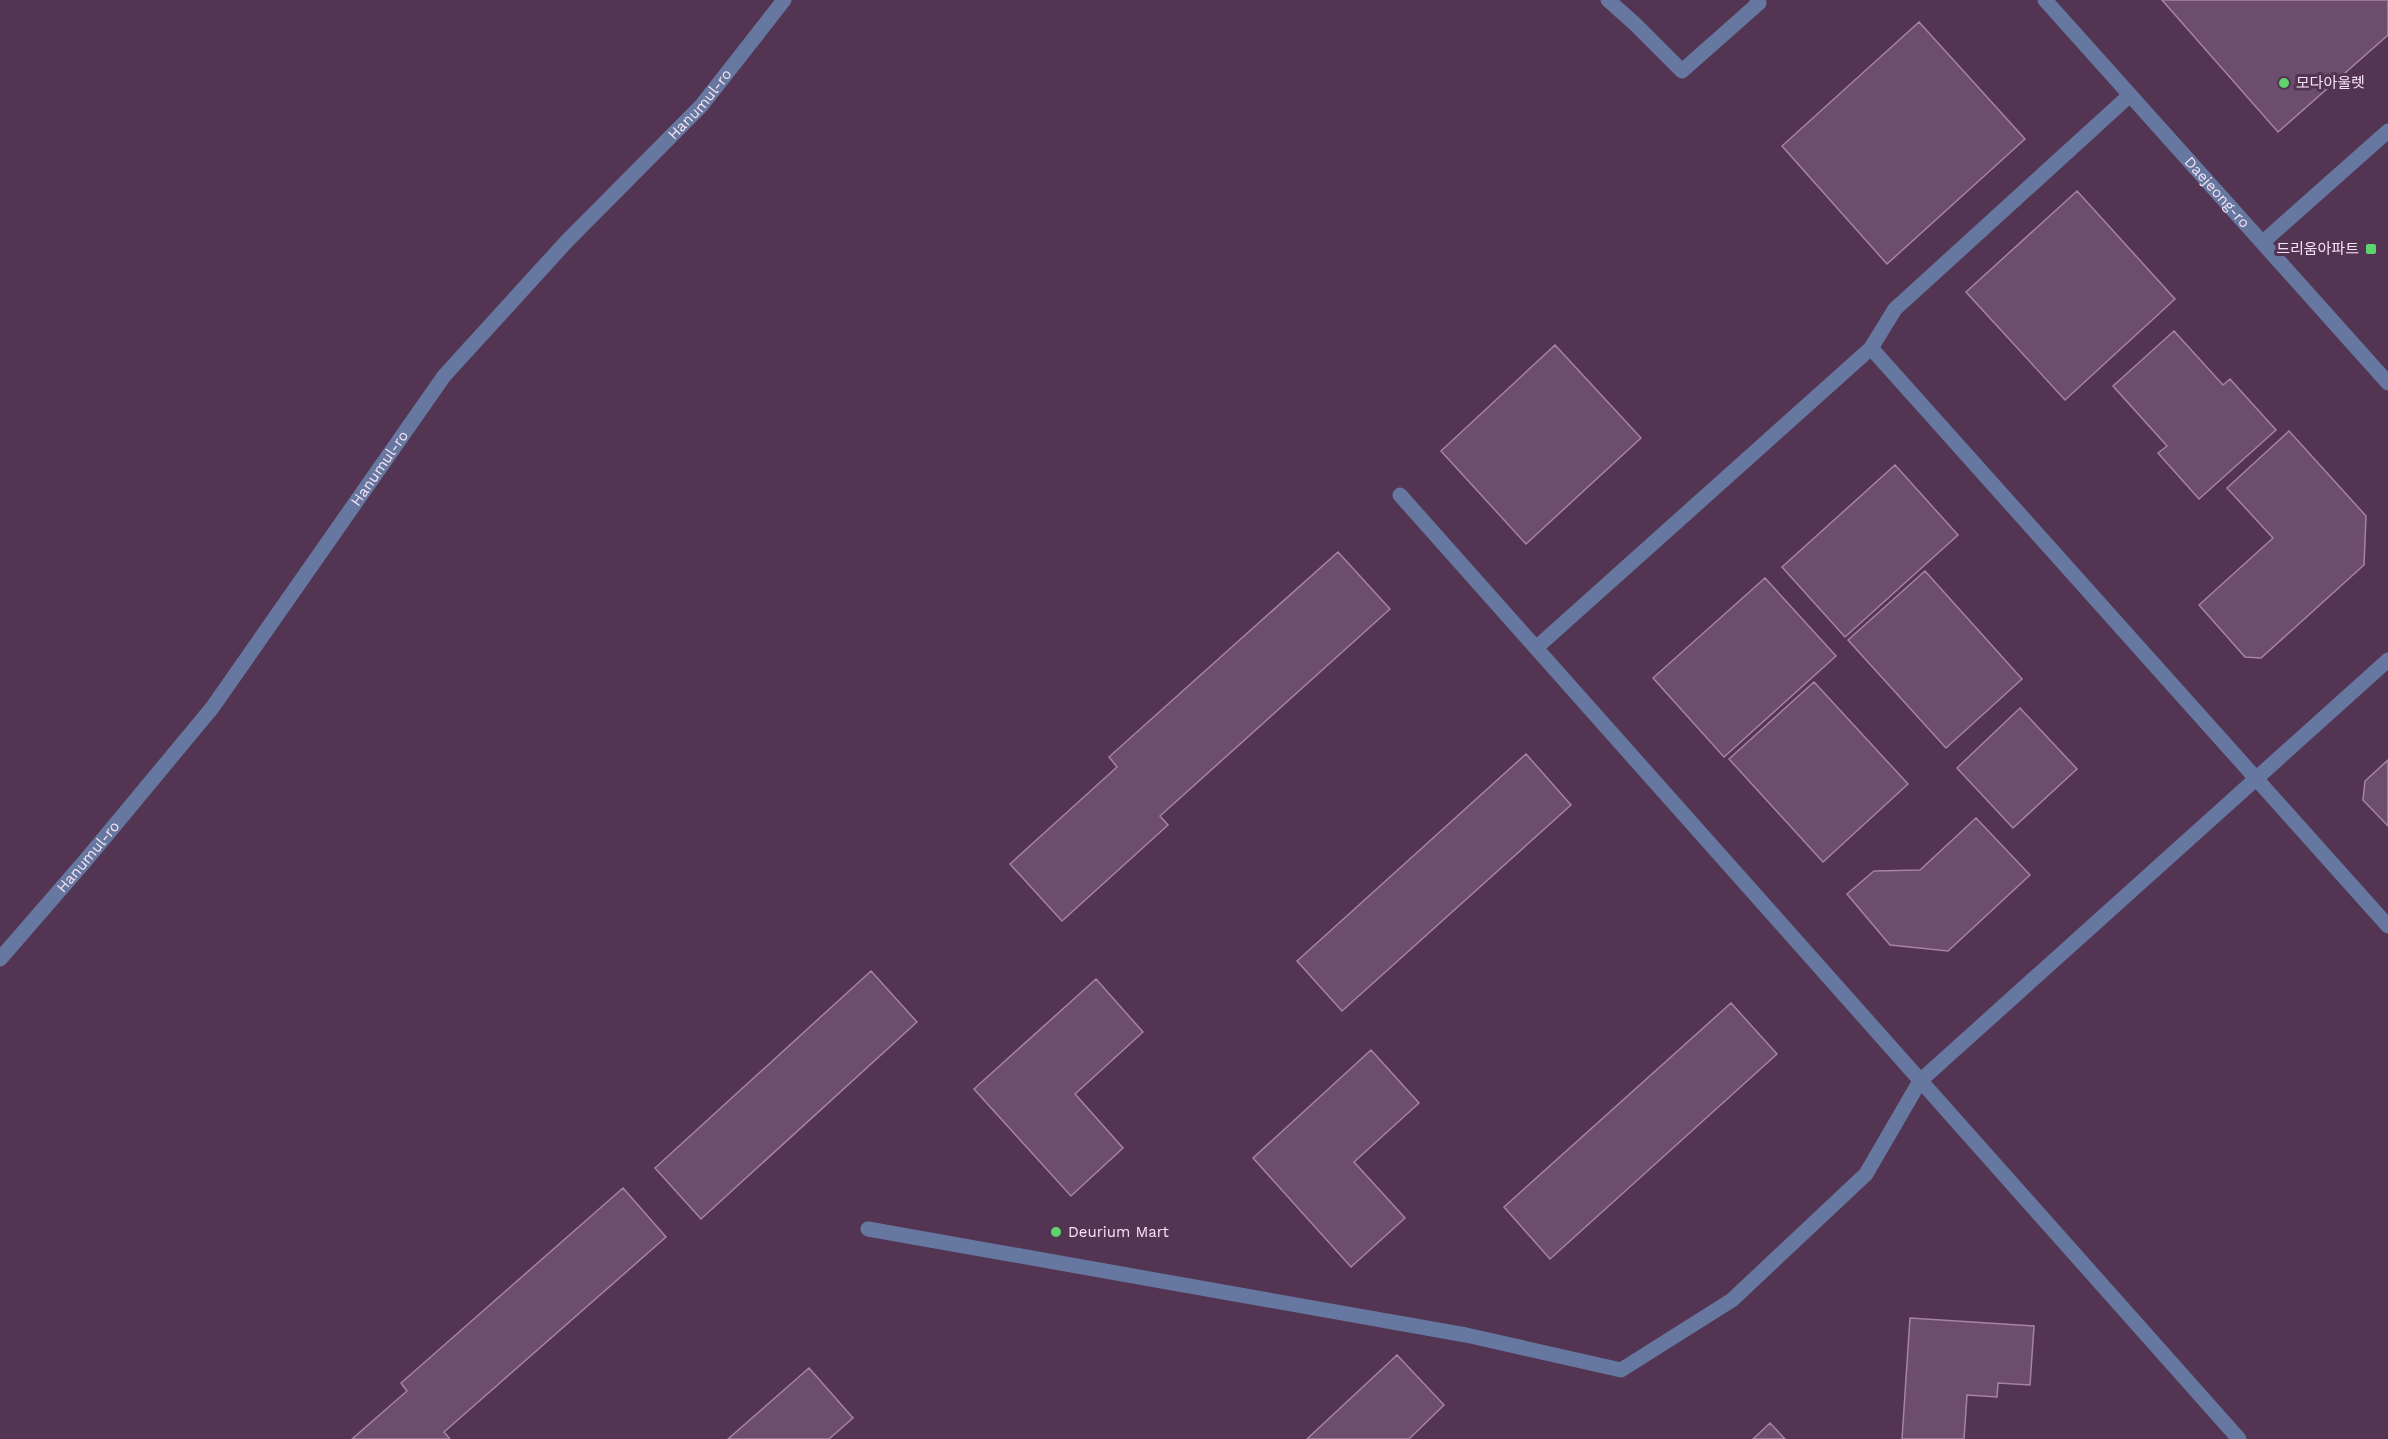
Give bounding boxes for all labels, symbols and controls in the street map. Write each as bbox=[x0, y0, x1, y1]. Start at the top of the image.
street label: Hanumul-ro bbox=[664, 65, 736, 143]
place label: 모다아울렛 bbox=[2296, 74, 2365, 92]
marker: 모다아울렛 bbox=[2277, 76, 2291, 90]
street label: Daejeong-ro bbox=[2181, 153, 2254, 232]
place label: 드리움아파트 bbox=[2276, 240, 2359, 258]
marker: 드리움아파트 bbox=[2364, 242, 2378, 256]
street label: Hanumul-ro bbox=[347, 427, 412, 510]
street label: Hanumul-ro bbox=[53, 817, 123, 896]
place label: Deurium Mart bbox=[1068, 1223, 1169, 1241]
marker: Deurium Mart bbox=[1049, 1225, 1063, 1239]

